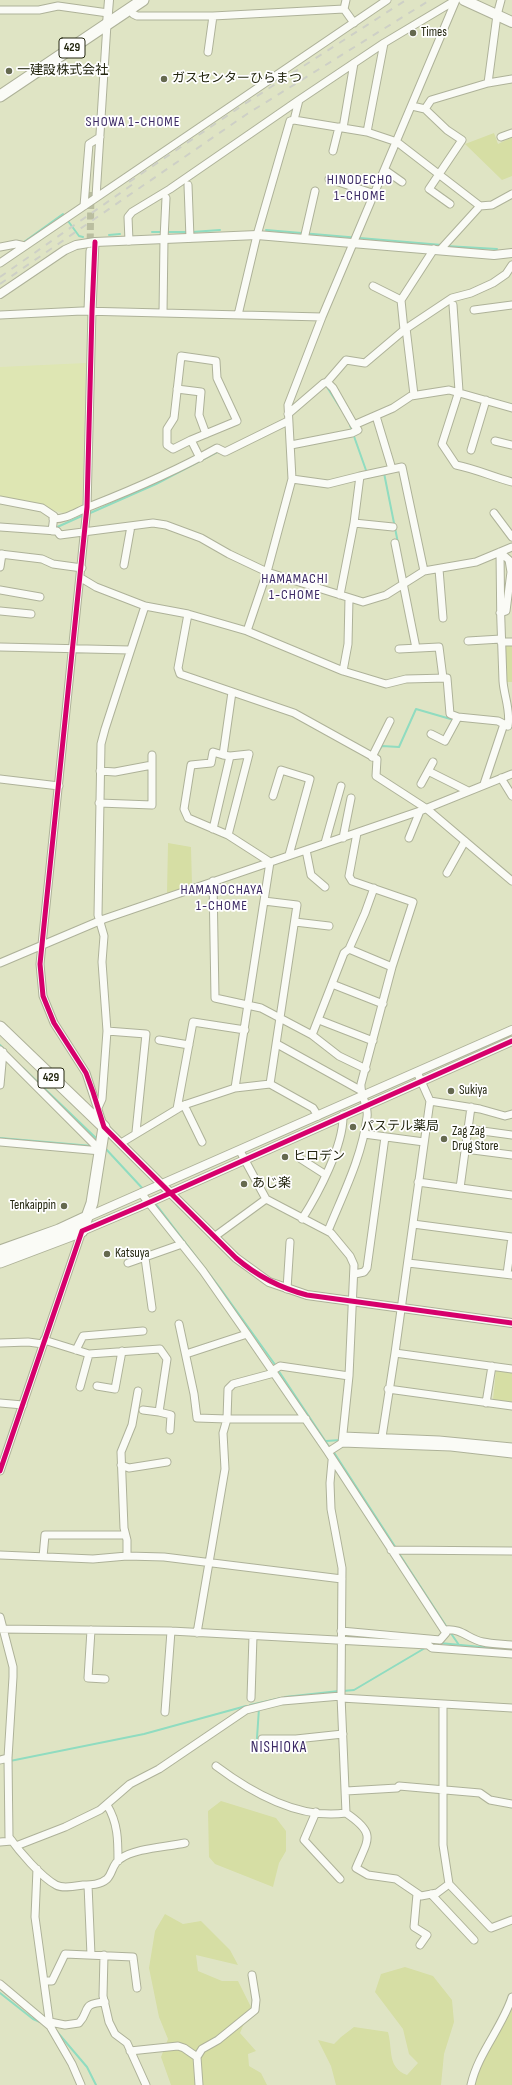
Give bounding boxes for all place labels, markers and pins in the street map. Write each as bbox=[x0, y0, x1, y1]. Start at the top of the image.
place label: Times bbox=[421, 25, 447, 41]
marker: Times bbox=[408, 28, 418, 38]
place label: 一建設株式会社 bbox=[17, 63, 108, 79]
marker: 一建設株式会社 bbox=[4, 66, 14, 76]
place label: ガスセンターひらまつ bbox=[172, 71, 302, 87]
marker: ガスセンターひらまつ bbox=[159, 74, 169, 84]
place label: Sukiya bbox=[459, 1083, 487, 1099]
marker: Sukiya bbox=[446, 1086, 456, 1096]
place label: パステル薬局 bbox=[361, 1119, 439, 1135]
marker: パステル薬局 bbox=[348, 1122, 358, 1132]
place label: Zag Zag Drug Store bbox=[452, 1124, 498, 1155]
marker: Zag Zag Drug Store bbox=[439, 1134, 449, 1144]
place label: ヒロデン bbox=[293, 1149, 345, 1165]
marker: ヒロデン bbox=[280, 1152, 290, 1162]
place label: あじ楽 bbox=[252, 1176, 291, 1192]
marker: あじ楽 bbox=[239, 1179, 249, 1189]
place label: Tenkaippin bbox=[10, 1198, 56, 1214]
marker: Tenkaippin bbox=[59, 1201, 69, 1211]
place label: Katsuya bbox=[115, 1246, 150, 1262]
marker: Katsuya bbox=[102, 1249, 112, 1259]

